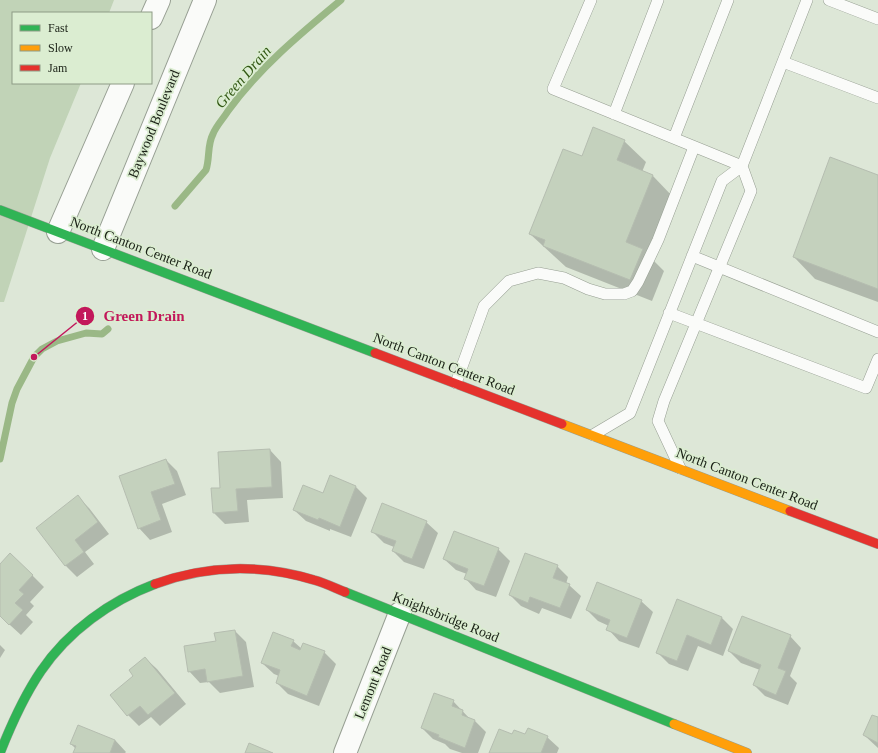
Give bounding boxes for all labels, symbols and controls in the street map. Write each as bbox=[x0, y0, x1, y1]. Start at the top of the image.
legend bbox=[12, 12, 152, 84]
text: Fast bbox=[48, 21, 69, 35]
text: Slow bbox=[48, 41, 73, 55]
water label: Green Drain bbox=[212, 43, 274, 111]
text: Jam bbox=[48, 61, 68, 75]
street label: Baywood Boulevard bbox=[125, 68, 183, 180]
street label: North Canton Center Road bbox=[68, 214, 214, 282]
callout: Green Drain bbox=[75, 302, 192, 329]
text: Green Drain bbox=[104, 308, 185, 324]
text: 1 bbox=[82, 309, 88, 323]
street label: North Canton Center Road bbox=[371, 330, 517, 398]
street label: North Canton Center Road bbox=[674, 445, 820, 513]
street label: Knightsbridge Road bbox=[391, 589, 501, 645]
street label: Lemont Road bbox=[352, 645, 394, 721]

